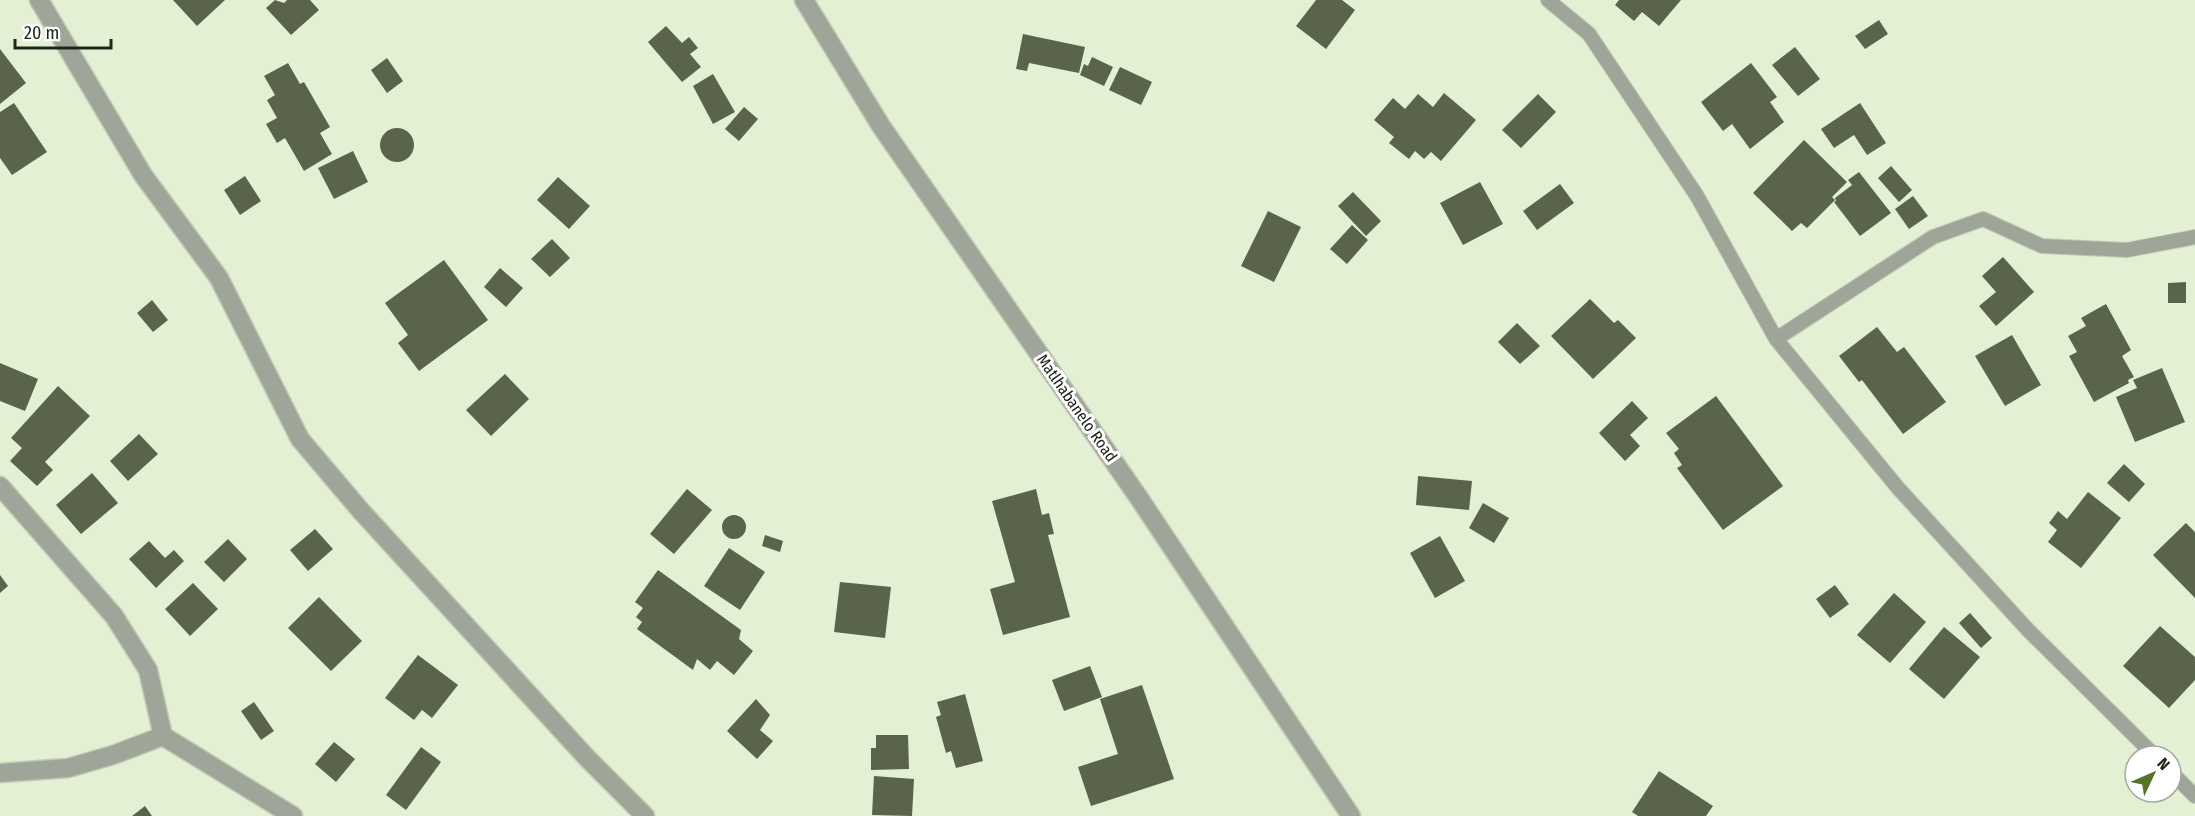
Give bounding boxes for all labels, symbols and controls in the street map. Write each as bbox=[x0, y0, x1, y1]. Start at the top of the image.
scale bar bbox=[15, 12, 111, 50]
text: 20 m bbox=[24, 22, 59, 44]
street label: Matlhabanelo Road bbox=[1033, 351, 1121, 465]
north arrow bbox=[2123, 744, 2183, 804]
text: N bbox=[2153, 754, 2174, 774]

